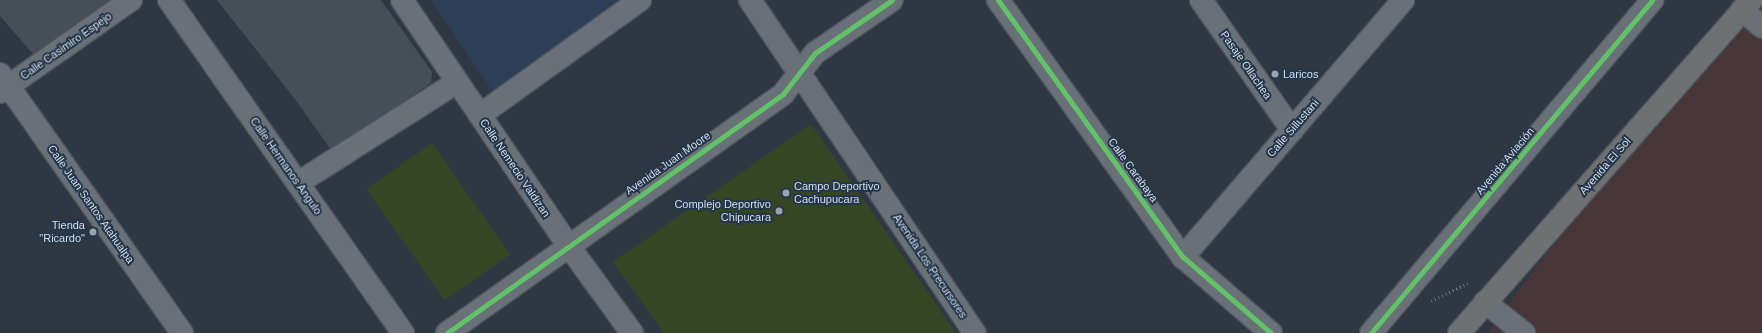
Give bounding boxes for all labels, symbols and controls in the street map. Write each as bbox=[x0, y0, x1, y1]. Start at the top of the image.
street label: Calle Casimiro Espejo bbox=[18, 10, 114, 82]
street label: Pasaje Ollachea bbox=[1218, 28, 1274, 102]
place label: Laricos bbox=[1283, 67, 1318, 81]
marker: Laricos bbox=[1270, 69, 1280, 79]
street label: Calle Sillustani bbox=[1264, 96, 1322, 160]
street label: Calle Hermanos Angulo bbox=[247, 115, 325, 217]
street label: Calle Nemecio Valdizan bbox=[477, 116, 553, 220]
street label: Avenida Aviación bbox=[1473, 125, 1537, 197]
street label: Avenida Juan Moore bbox=[623, 129, 713, 197]
street label: Calle Carabaya bbox=[1105, 135, 1161, 205]
street label: Avenida El Sol bbox=[1577, 135, 1633, 197]
street label: Calle Juan Santos Atahualpa bbox=[45, 142, 137, 266]
place label: Campo Deportivo Cachupucara bbox=[794, 180, 880, 206]
marker: Campo Deportivo Cachupucara bbox=[781, 188, 791, 198]
place label: Complejo Deportivo Chipucara bbox=[674, 198, 771, 224]
marker: Complejo Deportivo Chipucara bbox=[774, 206, 784, 216]
street label: Avenida Los Precursores bbox=[890, 211, 970, 321]
place label: Tienda "Ricardo" bbox=[39, 219, 85, 245]
marker: Tienda "Ricardo" bbox=[88, 227, 98, 237]

